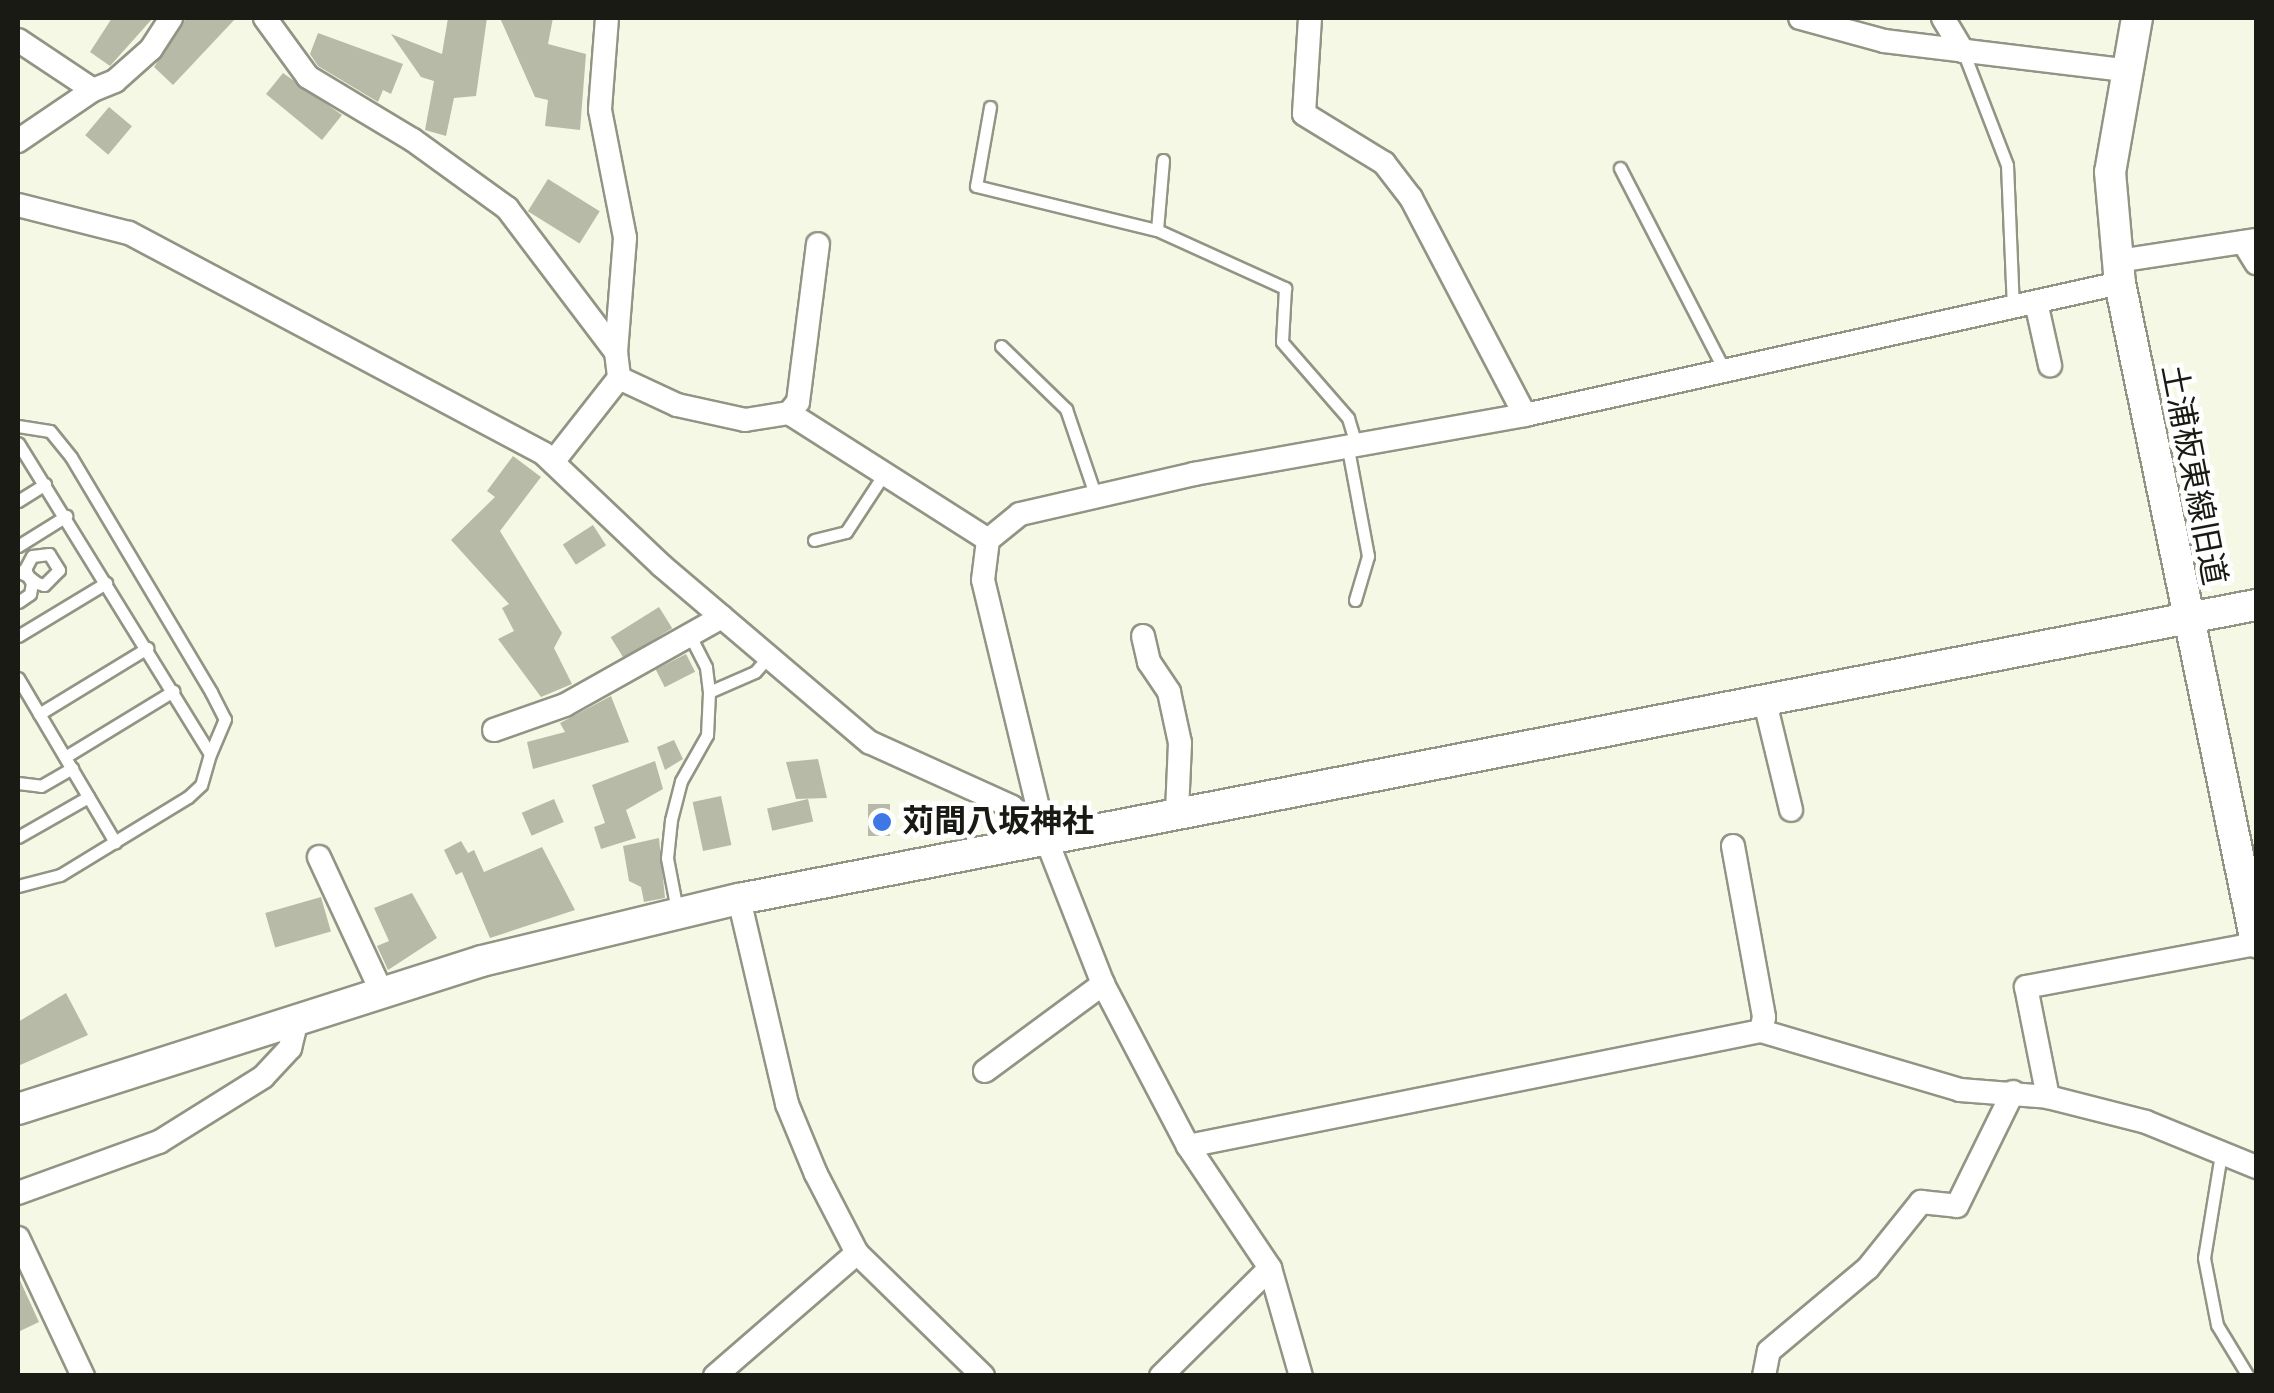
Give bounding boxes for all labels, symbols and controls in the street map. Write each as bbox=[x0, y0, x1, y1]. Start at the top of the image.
street label: 土浦板東線旧道 bbox=[2153, 361, 2233, 589]
place label: 苅間八坂神社 bbox=[902, 803, 1094, 841]
marker: 苅間八坂神社 bbox=[871, 811, 893, 833]

